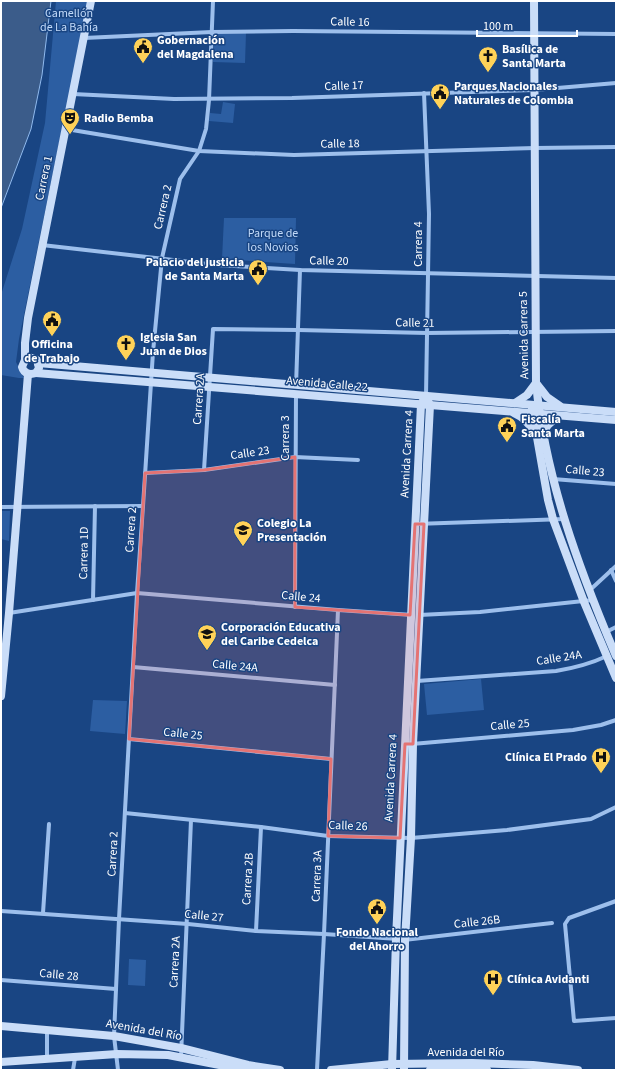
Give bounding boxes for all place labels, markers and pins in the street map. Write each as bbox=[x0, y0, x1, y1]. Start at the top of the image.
place label: Gobernación del Magdalena bbox=[157, 32, 234, 63]
public building icon: Gobernación del Magdalena bbox=[132, 36, 154, 64]
place label: Basílica de Santa Marta bbox=[502, 41, 566, 72]
church icon: Basílica de Santa Marta bbox=[477, 45, 499, 73]
place label: Parques Nacionales Naturales de Colombia bbox=[454, 78, 574, 109]
public building icon: Parques Nacionales Naturales de Colombia bbox=[429, 82, 451, 110]
theatre icon: Radio Bemba bbox=[59, 107, 81, 135]
place label: Radio Bemba bbox=[84, 110, 154, 127]
place label: Palacio del justicia de Santa Marta bbox=[146, 254, 244, 285]
public building icon: Palacio del justicia de Santa Marta bbox=[247, 258, 269, 286]
public building icon: Officina de Trabajo bbox=[41, 309, 63, 337]
place label: Iglesia San Juan de Dios bbox=[140, 329, 207, 360]
church icon: Iglesia San Juan de Dios bbox=[115, 333, 137, 361]
place label: Officina de Trabajo bbox=[24, 336, 80, 367]
place label: Fiscalía Santa Marta bbox=[521, 411, 585, 442]
public building icon: Fiscalía Santa Marta bbox=[496, 415, 518, 443]
place label: Colegio La Presentación bbox=[257, 515, 327, 546]
school or university icon: Colegio La Presentación bbox=[232, 519, 254, 547]
place label: Corporación Educativa del Caribe Cedelca bbox=[221, 619, 341, 650]
school or university icon: Corporación Educativa del Caribe Cedelca bbox=[196, 623, 218, 651]
hospital icon: Clínica El Prado bbox=[590, 746, 612, 774]
place label: Clínica El Prado bbox=[505, 749, 587, 766]
public building icon: Fondo Nacional del Ahorro bbox=[366, 897, 388, 925]
place label: Fondo Nacional del Ahorro bbox=[336, 924, 419, 955]
hospital icon: Clínica Avidanti bbox=[482, 968, 504, 996]
place label: Clínica Avidanti bbox=[507, 971, 589, 988]

